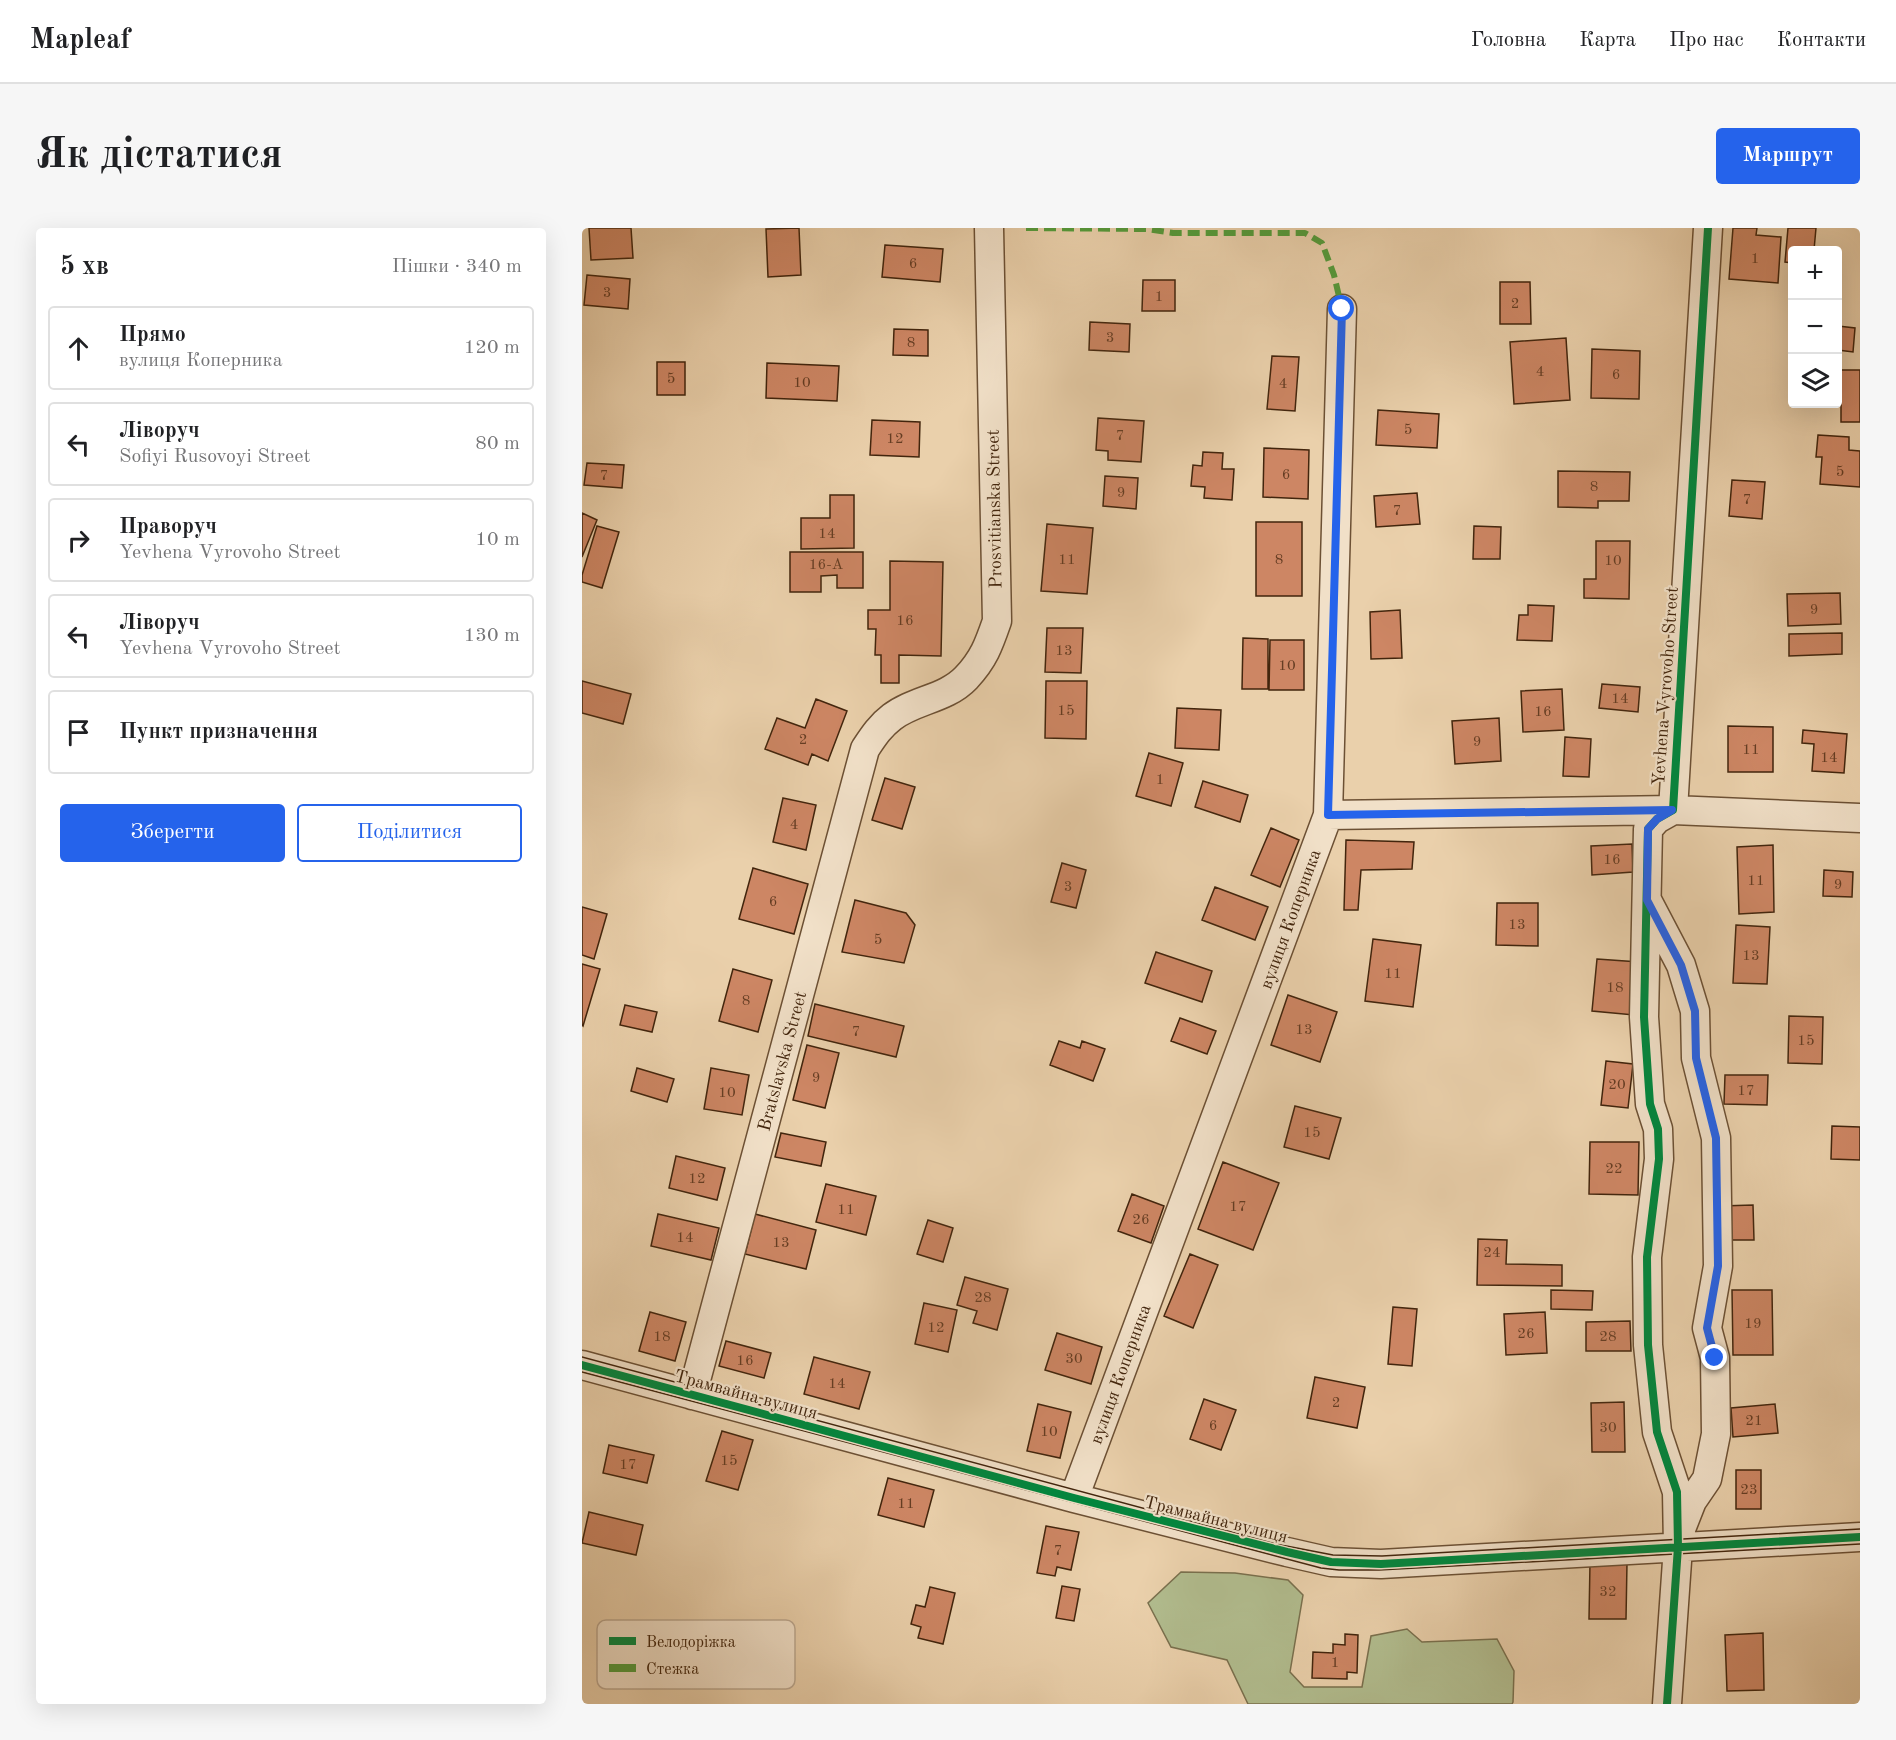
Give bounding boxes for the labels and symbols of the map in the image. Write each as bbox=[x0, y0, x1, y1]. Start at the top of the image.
house number: 1 bbox=[1751, 252, 1759, 267]
house number: 6 bbox=[909, 257, 917, 272]
house number: 3 bbox=[603, 286, 611, 301]
house number: 1 bbox=[1155, 290, 1163, 305]
route start bbox=[1328, 295, 1354, 321]
house number: 2 bbox=[1511, 297, 1519, 312]
house number: 3 bbox=[1106, 331, 1114, 346]
house number: 8 bbox=[907, 336, 915, 351]
house number: 4 bbox=[1536, 365, 1544, 380]
house number: 6 bbox=[1612, 368, 1620, 383]
house number: 5 bbox=[667, 372, 675, 387]
house number: 10 bbox=[793, 376, 811, 391]
house number: 4 bbox=[1279, 377, 1287, 392]
house number: 5 bbox=[1404, 423, 1412, 438]
street label: Prosvitianska Street bbox=[985, 429, 1005, 589]
house number: 7 bbox=[1116, 429, 1124, 444]
house number: 12 bbox=[886, 432, 904, 447]
house number: 5 bbox=[1836, 465, 1844, 480]
house number: 6 bbox=[1282, 468, 1290, 483]
house number: 7 bbox=[600, 469, 608, 484]
house number: 8 bbox=[1590, 480, 1598, 495]
house number: 9 bbox=[1117, 486, 1125, 501]
house number: 7 bbox=[1743, 493, 1751, 508]
house number: 7 bbox=[1393, 504, 1401, 519]
house number: 14 bbox=[818, 527, 836, 542]
house number: 11 bbox=[1058, 553, 1076, 568]
house number: 8 bbox=[1275, 553, 1283, 568]
house number: 10 bbox=[1604, 554, 1622, 569]
house number: 16-А bbox=[809, 558, 844, 573]
street label: Yevhena Vyrovoho Street bbox=[1650, 586, 1682, 786]
house number: 9 bbox=[1810, 603, 1818, 618]
house number: 16 bbox=[896, 614, 914, 629]
house number: 13 bbox=[1055, 644, 1073, 659]
house number: 10 bbox=[1278, 659, 1296, 674]
house number: 14 bbox=[1611, 692, 1629, 707]
house number: 15 bbox=[1057, 704, 1075, 719]
house number: 16 bbox=[1534, 705, 1552, 720]
house number: 2 bbox=[799, 733, 807, 748]
house number: 9 bbox=[1473, 735, 1481, 750]
house number: 11 bbox=[1742, 743, 1760, 758]
house number: 14 bbox=[1820, 751, 1838, 766]
house number: 1 bbox=[1156, 773, 1164, 788]
house number: 4 bbox=[790, 818, 798, 833]
street label: вулиця Коперника bbox=[1257, 847, 1325, 992]
house number: 16 bbox=[1603, 853, 1621, 868]
house number: 11 bbox=[1747, 874, 1765, 889]
house number: 9 bbox=[1834, 878, 1842, 893]
house number: 3 bbox=[1064, 880, 1072, 895]
house number: 6 bbox=[769, 895, 777, 910]
house number: 13 bbox=[1508, 918, 1526, 933]
house number: 5 bbox=[874, 933, 882, 948]
house number: 13 bbox=[1742, 949, 1760, 964]
house number: 11 bbox=[1384, 967, 1402, 982]
house number: 18 bbox=[1606, 981, 1624, 996]
street label: Bratslavska Street bbox=[756, 989, 810, 1133]
house number: 8 bbox=[742, 994, 750, 1009]
house number: 13 bbox=[1295, 1023, 1313, 1038]
house number: 7 bbox=[852, 1025, 860, 1040]
house number: 15 bbox=[1797, 1034, 1815, 1049]
house number: 9 bbox=[812, 1071, 820, 1086]
house number: 20 bbox=[1608, 1078, 1626, 1093]
house number: 17 bbox=[1737, 1084, 1755, 1099]
house number: 10 bbox=[718, 1086, 736, 1101]
house number: 15 bbox=[1303, 1126, 1321, 1141]
house number: 22 bbox=[1605, 1162, 1623, 1177]
house number: 12 bbox=[688, 1172, 706, 1187]
house number: 17 bbox=[1229, 1200, 1247, 1215]
house number: 11 bbox=[837, 1203, 855, 1218]
house number: 26 bbox=[1132, 1213, 1150, 1228]
house number: 14 bbox=[676, 1231, 694, 1246]
house number: 13 bbox=[772, 1236, 790, 1251]
house number: 24 bbox=[1483, 1246, 1501, 1261]
house number: 28 bbox=[974, 1291, 992, 1306]
street label: вулиця Коперника bbox=[1087, 1302, 1155, 1447]
house number: 19 bbox=[1744, 1317, 1762, 1332]
house number: 12 bbox=[927, 1321, 945, 1336]
house number: 26 bbox=[1517, 1327, 1535, 1342]
house number: 18 bbox=[653, 1330, 671, 1345]
house number: 28 bbox=[1599, 1330, 1617, 1345]
route end bbox=[1701, 1344, 1727, 1370]
house number: 30 bbox=[1065, 1352, 1083, 1367]
house number: 16 bbox=[736, 1354, 754, 1369]
street label: Трамвайна вулиця bbox=[672, 1367, 819, 1423]
house number: 14 bbox=[828, 1377, 846, 1392]
house number: 2 bbox=[1332, 1396, 1340, 1411]
house number: 21 bbox=[1745, 1414, 1763, 1429]
house number: 6 bbox=[1209, 1419, 1217, 1434]
house number: 30 bbox=[1599, 1421, 1617, 1436]
house number: 10 bbox=[1040, 1425, 1058, 1440]
house number: 15 bbox=[720, 1454, 738, 1469]
house number: 17 bbox=[619, 1458, 637, 1473]
house number: 23 bbox=[1740, 1483, 1758, 1498]
street label: Трамвайна вулиця bbox=[1142, 1493, 1290, 1547]
house number: 11 bbox=[897, 1497, 915, 1512]
house number: 7 bbox=[1054, 1544, 1062, 1559]
house number: 32 bbox=[1599, 1585, 1617, 1600]
legend bbox=[597, 1620, 795, 1689]
text: Велодоріжка bbox=[646, 1635, 736, 1651]
house number: 1 bbox=[1331, 1656, 1339, 1671]
text: Стежка bbox=[646, 1662, 699, 1678]

